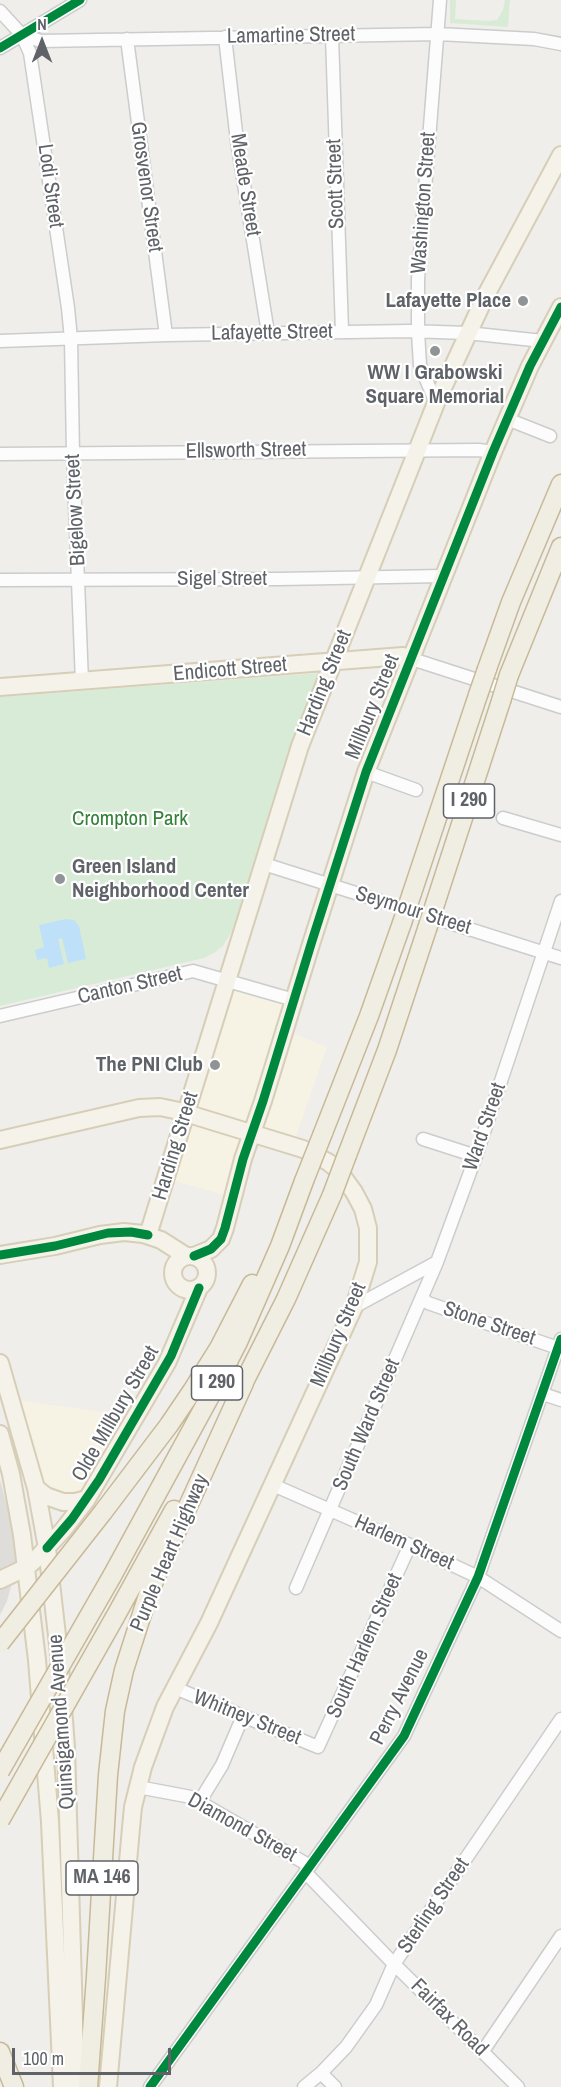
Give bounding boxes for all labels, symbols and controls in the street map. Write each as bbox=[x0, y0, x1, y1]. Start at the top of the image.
north arrow bbox=[12, 12, 72, 72]
text: N bbox=[37, 13, 47, 35]
street label: Lamartine Street bbox=[227, 22, 355, 50]
street label: Grosvenor Street bbox=[124, 120, 168, 254]
street label: Washington Street bbox=[406, 131, 442, 275]
street label: Meade Street bbox=[224, 132, 266, 238]
street label: Scott Street bbox=[322, 139, 350, 229]
street label: Lodi Street bbox=[32, 143, 68, 229]
place label: Lafayette Place bbox=[386, 288, 511, 314]
marker: Lafayette Place bbox=[516, 294, 530, 308]
street label: Lafayette Street bbox=[211, 319, 333, 347]
marker: WW I Grabowski Square Memorial bbox=[428, 344, 442, 358]
place label: WW I Grabowski Square Memorial bbox=[366, 360, 504, 410]
street label: Ellsworth Street bbox=[185, 437, 307, 465]
street label: Bigelow Street bbox=[60, 453, 92, 567]
street label: Sigel Street bbox=[177, 566, 267, 592]
street label: Harding Street bbox=[292, 626, 358, 740]
street label: Millbury Street bbox=[341, 651, 405, 763]
street label: Endicott Street bbox=[172, 652, 288, 688]
road number: I 290 bbox=[444, 784, 494, 818]
park label: Crompton Park bbox=[72, 806, 188, 832]
place label: Green Island Neighborhood Center bbox=[72, 854, 249, 904]
marker: Green Island Neighborhood Center bbox=[53, 872, 67, 886]
street label: Seymour Street bbox=[352, 881, 474, 941]
street label: Canton Street bbox=[75, 962, 185, 1010]
place label: The PNI Club bbox=[96, 1052, 203, 1078]
marker: The PNI Club bbox=[208, 1058, 222, 1072]
street label: Ward Street bbox=[458, 1080, 512, 1174]
street label: Harding Street bbox=[148, 1089, 204, 1203]
street label: Millbury Street bbox=[306, 1279, 372, 1391]
street label: Stone Street bbox=[440, 1297, 538, 1351]
street label: Olde Millbury Street bbox=[67, 1342, 165, 1486]
street label: South Ward Street bbox=[328, 1355, 406, 1495]
road number: I 290 bbox=[192, 1366, 242, 1400]
street label: Purple Heart Highway bbox=[125, 1471, 215, 1635]
street label: Harlem Street bbox=[350, 1510, 458, 1576]
street label: South Harlem Street bbox=[322, 1570, 408, 1722]
street label: Quinsigamond Avenue bbox=[43, 1633, 81, 1811]
street label: Perry Avenue bbox=[365, 1645, 435, 1749]
street label: Whitney Street bbox=[189, 1685, 305, 1751]
street label: Diamond Street bbox=[183, 1788, 301, 1868]
street label: Sterling Street bbox=[393, 1853, 475, 1959]
road number: MA 146 bbox=[66, 1861, 138, 1895]
street label: Fairfax Road bbox=[405, 1974, 493, 2062]
scale bar bbox=[15, 2036, 174, 2074]
text: 100 m bbox=[23, 2046, 64, 2071]

